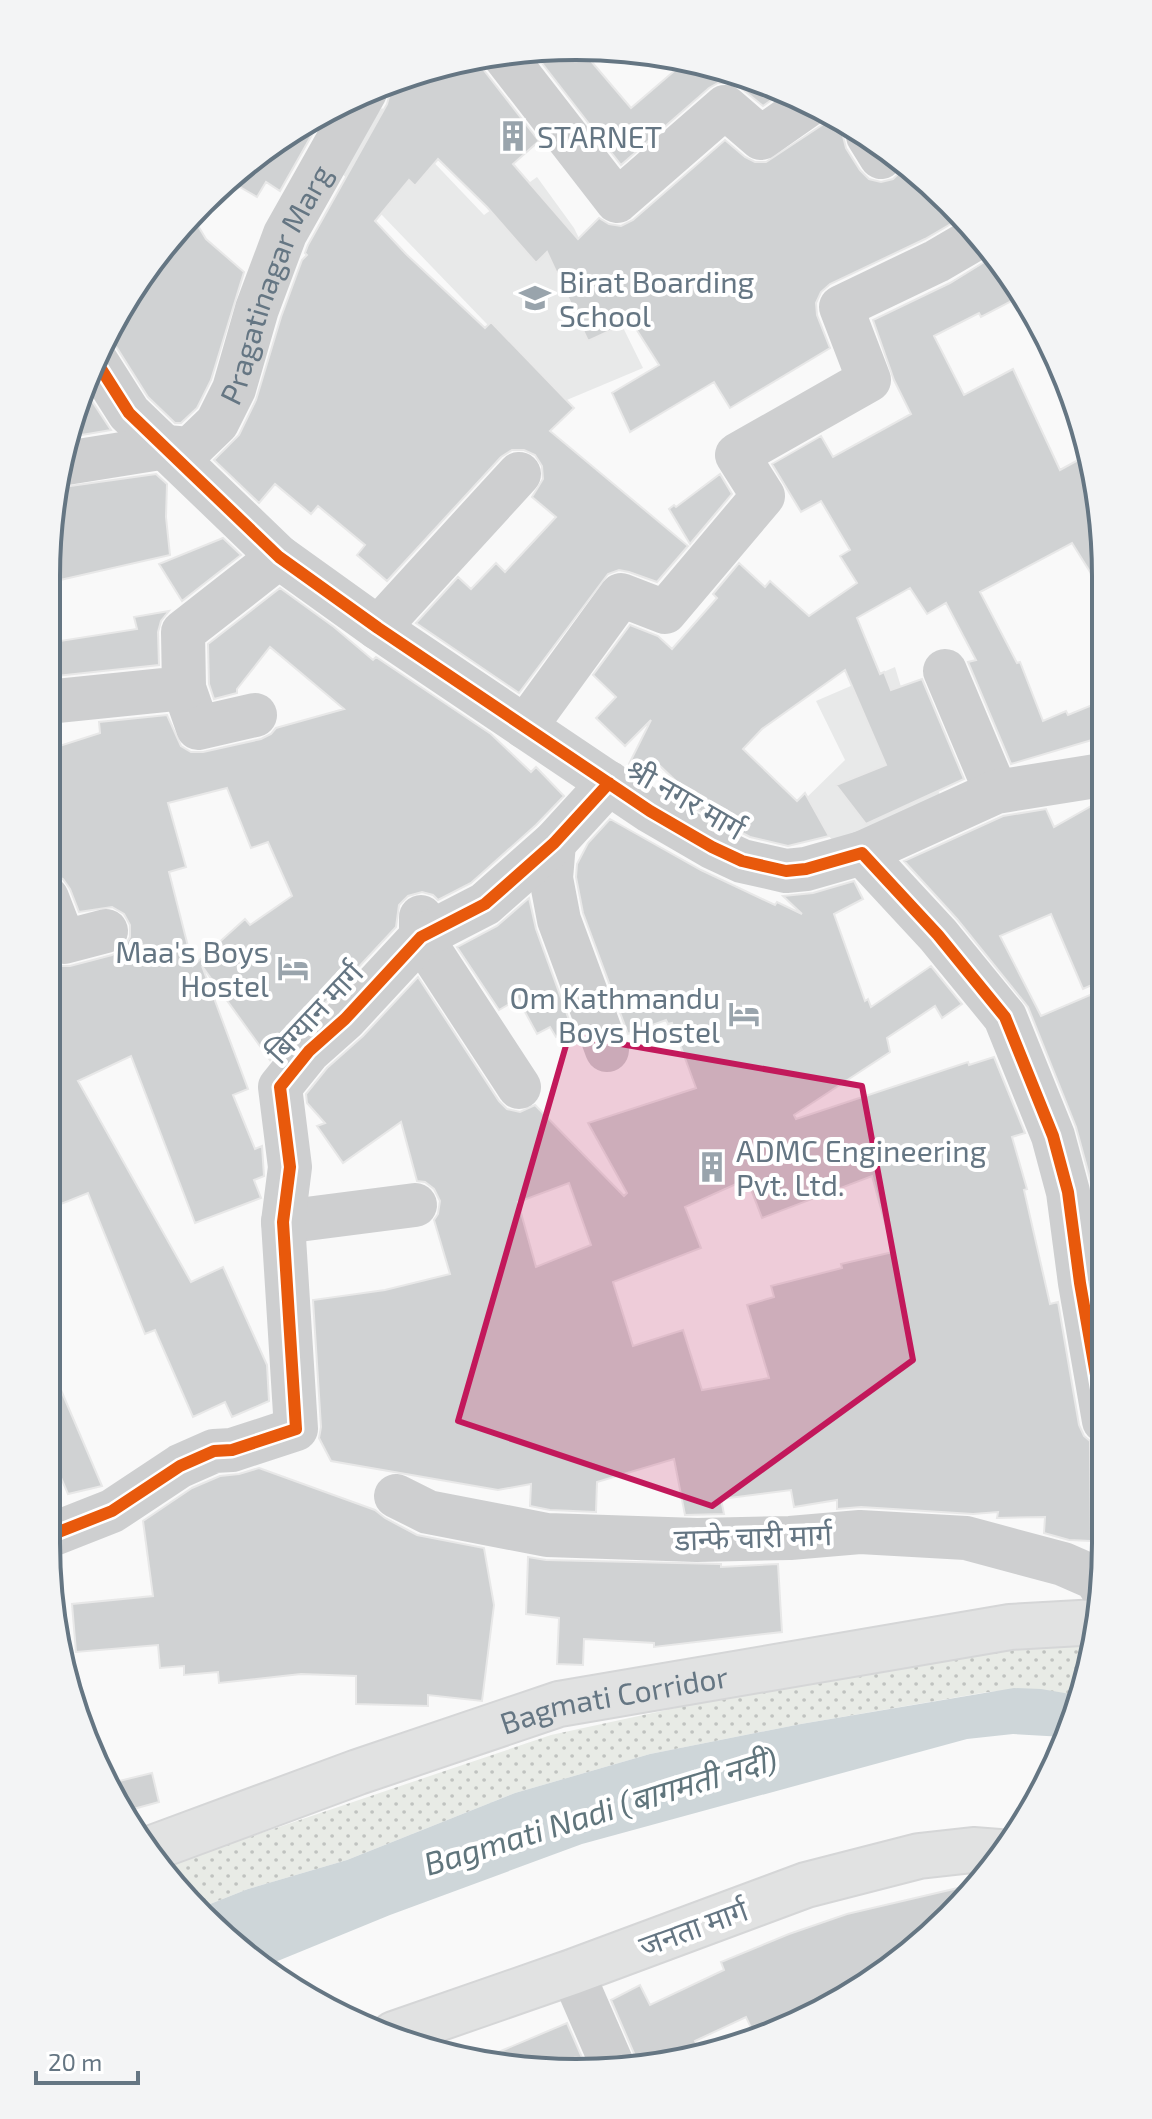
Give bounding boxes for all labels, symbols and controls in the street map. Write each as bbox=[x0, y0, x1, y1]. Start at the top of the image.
place label: STARNET bbox=[537, 118, 662, 154]
building icon: STARNET bbox=[496, 119, 530, 153]
street label: Pragatinagar Marg bbox=[211, 158, 339, 410]
place label: Birat Boarding School bbox=[559, 263, 755, 333]
school or university icon: Birat Boarding School bbox=[518, 281, 552, 315]
street label: श्री नगर मार्ग bbox=[620, 750, 753, 847]
place label: Maa's Boys Hostel bbox=[115, 933, 269, 1003]
hotel icon: Maa's Boys Hostel bbox=[276, 951, 310, 985]
street label: बिग्यान मार्ग bbox=[258, 953, 370, 1070]
place label: Om Kathmandu Boys Hostel bbox=[509, 979, 720, 1049]
hotel icon: Om Kathmandu Boys Hostel bbox=[727, 997, 761, 1031]
place label: ADMC Engineering Pvt. Ltd. bbox=[736, 1132, 987, 1202]
building icon: ADMC Engineering Pvt. Ltd. bbox=[695, 1150, 729, 1184]
street label: डान्फे चारी मार्ग bbox=[672, 1515, 834, 1557]
street label: Bagmati Corridor bbox=[495, 1657, 731, 1741]
water label: Bagmati Nadi (बागमती नदी) bbox=[419, 1738, 781, 1883]
street label: जनता मार्ग bbox=[634, 1890, 753, 1963]
scale bar bbox=[36, 2035, 138, 2085]
text: 20 m bbox=[48, 2047, 102, 2076]

